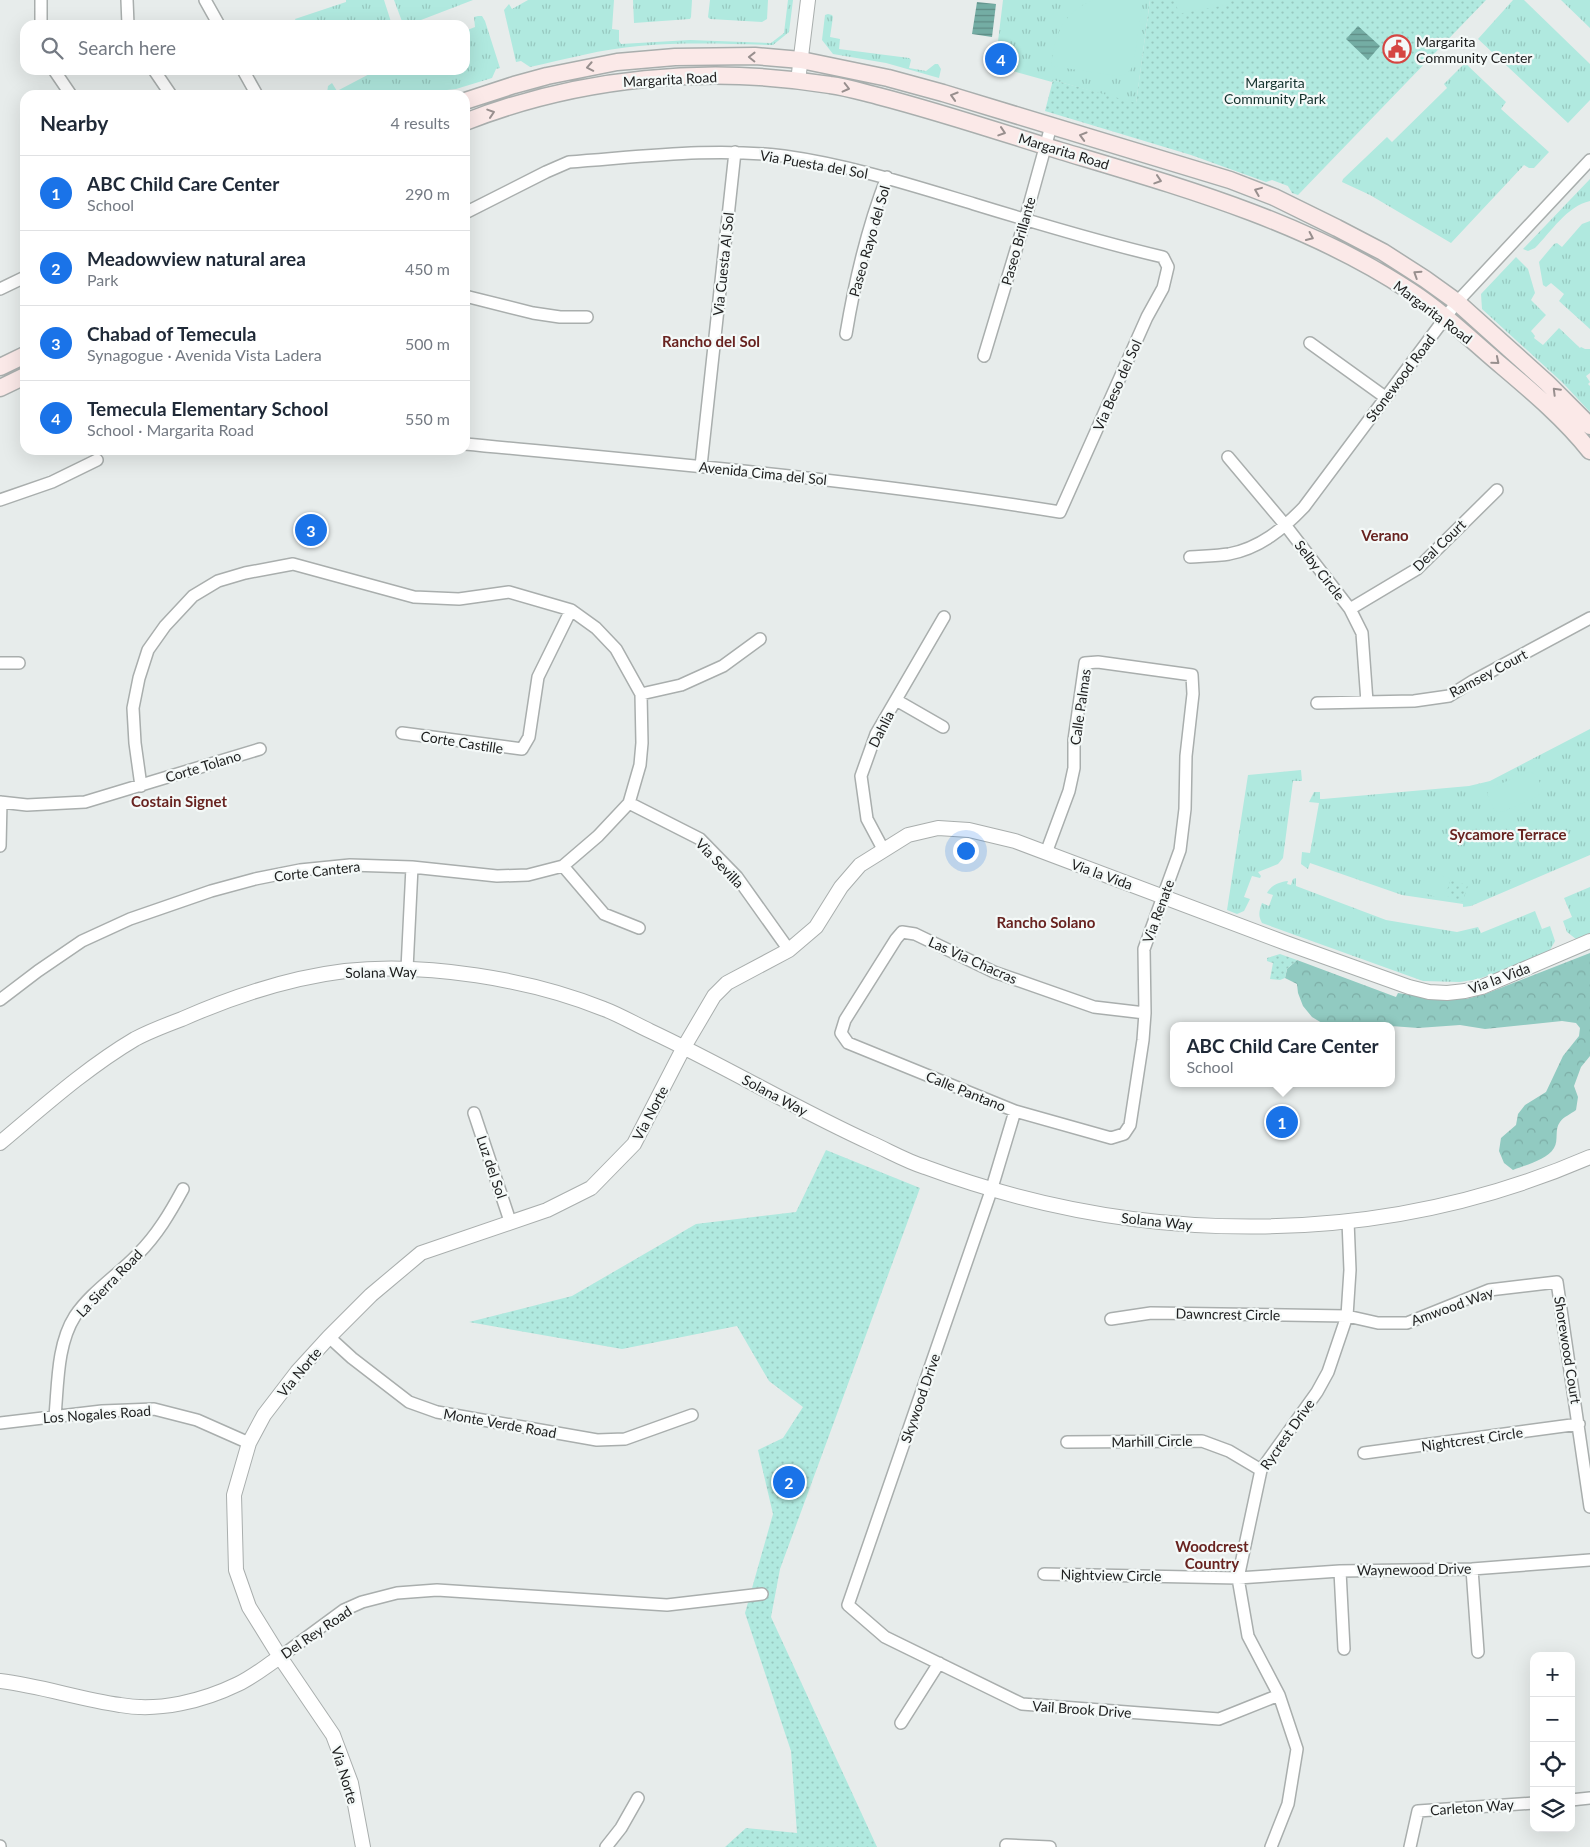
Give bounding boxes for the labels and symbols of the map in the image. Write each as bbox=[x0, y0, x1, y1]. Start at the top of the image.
place label: Margarita Community Center bbox=[1416, 33, 1532, 66]
public building icon: Margarita Community Center bbox=[1382, 34, 1412, 64]
pin: 4 bbox=[985, 40, 1017, 78]
one-way arrow bbox=[748, 51, 756, 62]
one-way arrow bbox=[586, 62, 595, 72]
street label: Margarita Road bbox=[623, 68, 717, 90]
park label: Margarita Community Park bbox=[1224, 74, 1327, 107]
one-way arrow bbox=[842, 83, 850, 93]
one-way arrow bbox=[950, 92, 959, 102]
one-way arrow bbox=[486, 108, 495, 118]
one-way arrow bbox=[998, 127, 1006, 137]
street label: Margarita Road bbox=[1017, 129, 1111, 173]
one-way arrow bbox=[1079, 131, 1087, 141]
street label: Via Puesta del Sol bbox=[759, 146, 869, 182]
one-way arrow bbox=[1153, 174, 1162, 184]
street label: Paseo Rayo del Sol bbox=[845, 183, 893, 299]
one-way arrow bbox=[1254, 186, 1263, 197]
street label: Paseo Brillante bbox=[997, 195, 1039, 287]
street label: Via Cuesta Al Sol bbox=[709, 211, 737, 317]
one-way arrow bbox=[1305, 231, 1314, 241]
one-way arrow bbox=[1414, 271, 1423, 280]
street label: Margarita Road bbox=[1390, 277, 1476, 347]
street label: Stonewood Road bbox=[1362, 331, 1438, 425]
district label: Rancho del Sol bbox=[662, 332, 760, 350]
street label: Via Beso del Sol bbox=[1089, 337, 1145, 433]
one-way arrow bbox=[1490, 355, 1499, 364]
one-way arrow bbox=[1553, 388, 1562, 397]
street label: Avenida Cima del Sol bbox=[698, 458, 828, 488]
pin: 3 bbox=[295, 511, 327, 549]
street label: Deal Court bbox=[1409, 516, 1469, 574]
district label: Verano bbox=[1360, 526, 1409, 544]
street label: Selby Circle bbox=[1291, 537, 1349, 603]
street label: Ramsey Court bbox=[1446, 645, 1530, 701]
street label: Calle Palmas bbox=[1066, 668, 1094, 746]
street label: Dahlia bbox=[865, 708, 897, 750]
street label: Corte Castille bbox=[420, 727, 504, 757]
street label: Corte Tolano bbox=[163, 746, 243, 786]
district label: Costain Signet bbox=[131, 792, 227, 810]
district label: Sycamore Terrace bbox=[1449, 825, 1567, 843]
street label: Via Sevilla bbox=[692, 835, 748, 891]
your location bbox=[953, 838, 979, 864]
street label: Via la Vida bbox=[1069, 855, 1135, 893]
street label: Corte Cantera bbox=[273, 857, 361, 885]
street label: Via Renate bbox=[1139, 877, 1177, 945]
district label: Rancho Solano bbox=[997, 913, 1096, 931]
street label: Las Via Chacras bbox=[926, 933, 1020, 987]
street label: Via la Vida bbox=[1466, 959, 1532, 997]
street label: Solana Way bbox=[345, 963, 418, 981]
street label: Calle Pantano bbox=[924, 1067, 1008, 1115]
street label: Solana Way bbox=[739, 1071, 811, 1120]
street label: Via Norte bbox=[629, 1083, 671, 1143]
pin: 1 bbox=[1266, 1103, 1298, 1141]
street label: Luz del Sol bbox=[473, 1133, 511, 1201]
street label: Solana Way bbox=[1120, 1209, 1194, 1233]
street label: La Sierra Road bbox=[72, 1246, 146, 1320]
street label: Amwood Way bbox=[1408, 1283, 1496, 1329]
street label: Shorewood Court bbox=[1551, 1295, 1585, 1405]
street label: Dawncrest Circle bbox=[1176, 1305, 1280, 1323]
street label: Via Norte bbox=[273, 1344, 325, 1400]
street label: Skywood Drive bbox=[897, 1351, 943, 1445]
street label: Rycrest Drive bbox=[1256, 1395, 1318, 1473]
street label: Los Nogales Road bbox=[42, 1402, 152, 1426]
street label: Monte Verde Road bbox=[442, 1405, 558, 1441]
street label: Nightcrest Circle bbox=[1420, 1423, 1524, 1455]
street label: Marhill Circle bbox=[1111, 1432, 1193, 1450]
pin: 2 bbox=[773, 1463, 805, 1501]
district label: Woodcrest Country bbox=[1175, 1537, 1249, 1572]
street label: Waynewood Drive bbox=[1357, 1560, 1471, 1578]
street label: Nightview Circle bbox=[1060, 1566, 1162, 1584]
street label: Del Rey Road bbox=[277, 1602, 355, 1662]
street label: Vail Brook Drive bbox=[1032, 1697, 1132, 1721]
street label: Via Norte bbox=[328, 1744, 362, 1806]
street label: Carleton Way bbox=[1430, 1796, 1515, 1818]

